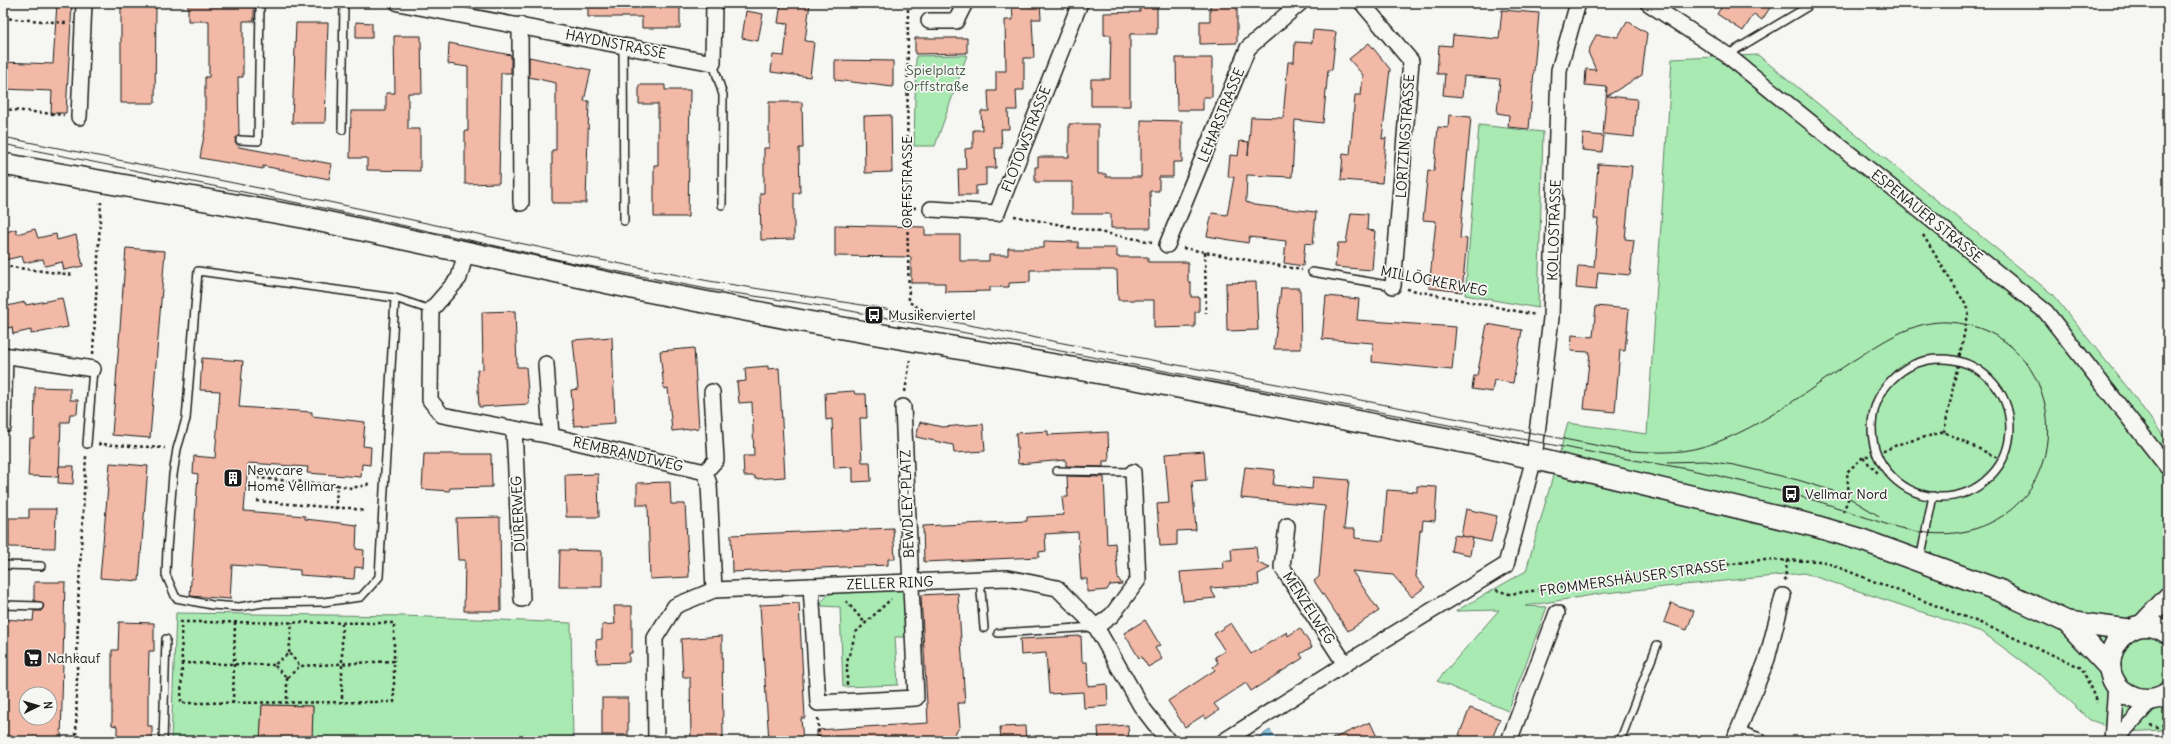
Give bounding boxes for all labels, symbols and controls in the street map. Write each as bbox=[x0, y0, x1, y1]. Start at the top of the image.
street label: HAYDNSTRASSE bbox=[564, 25, 668, 63]
park label: Spielplatz Orffstraße bbox=[903, 61, 969, 95]
street label: LEHARSTRASSE bbox=[1194, 65, 1248, 165]
street label: LORTZINGSTRASSE bbox=[1392, 73, 1418, 199]
street label: FLOTOWSTRASSE bbox=[997, 83, 1055, 195]
street label: ORFFSTRASSE bbox=[898, 136, 916, 228]
street label: ESPENAUER STRASSE bbox=[1868, 166, 1986, 266]
street label: KOLLOSTRASSE bbox=[1543, 179, 1565, 281]
street label: MILLÖCKERWEG bbox=[1379, 262, 1489, 300]
bus stop icon: Musikerviertel bbox=[863, 304, 885, 326]
place label: Musikerviertel bbox=[888, 306, 976, 324]
street label: REMBRANDTWEG bbox=[571, 433, 685, 475]
street label: BEWDLEY-PLATZ bbox=[896, 449, 918, 559]
place label: Newcare Home Vellmar bbox=[247, 461, 336, 495]
building icon: Newcare Home Vellmar bbox=[222, 467, 244, 489]
street label: DÜRERWEG bbox=[507, 475, 529, 553]
bus stop icon: Vellmar Nord bbox=[1780, 483, 1802, 505]
place label: Vellmar Nord bbox=[1805, 485, 1888, 503]
street label: FROMMERSHÄUSER STRASSE bbox=[1538, 556, 1728, 600]
street label: MENZELWEG bbox=[1279, 568, 1339, 648]
street label: ZELLER RING bbox=[846, 572, 934, 594]
supermarket icon: Nahkauf bbox=[22, 647, 44, 669]
place label: Nahkauf bbox=[47, 649, 101, 667]
north arrow bbox=[18, 686, 58, 726]
text: N bbox=[41, 701, 55, 710]

